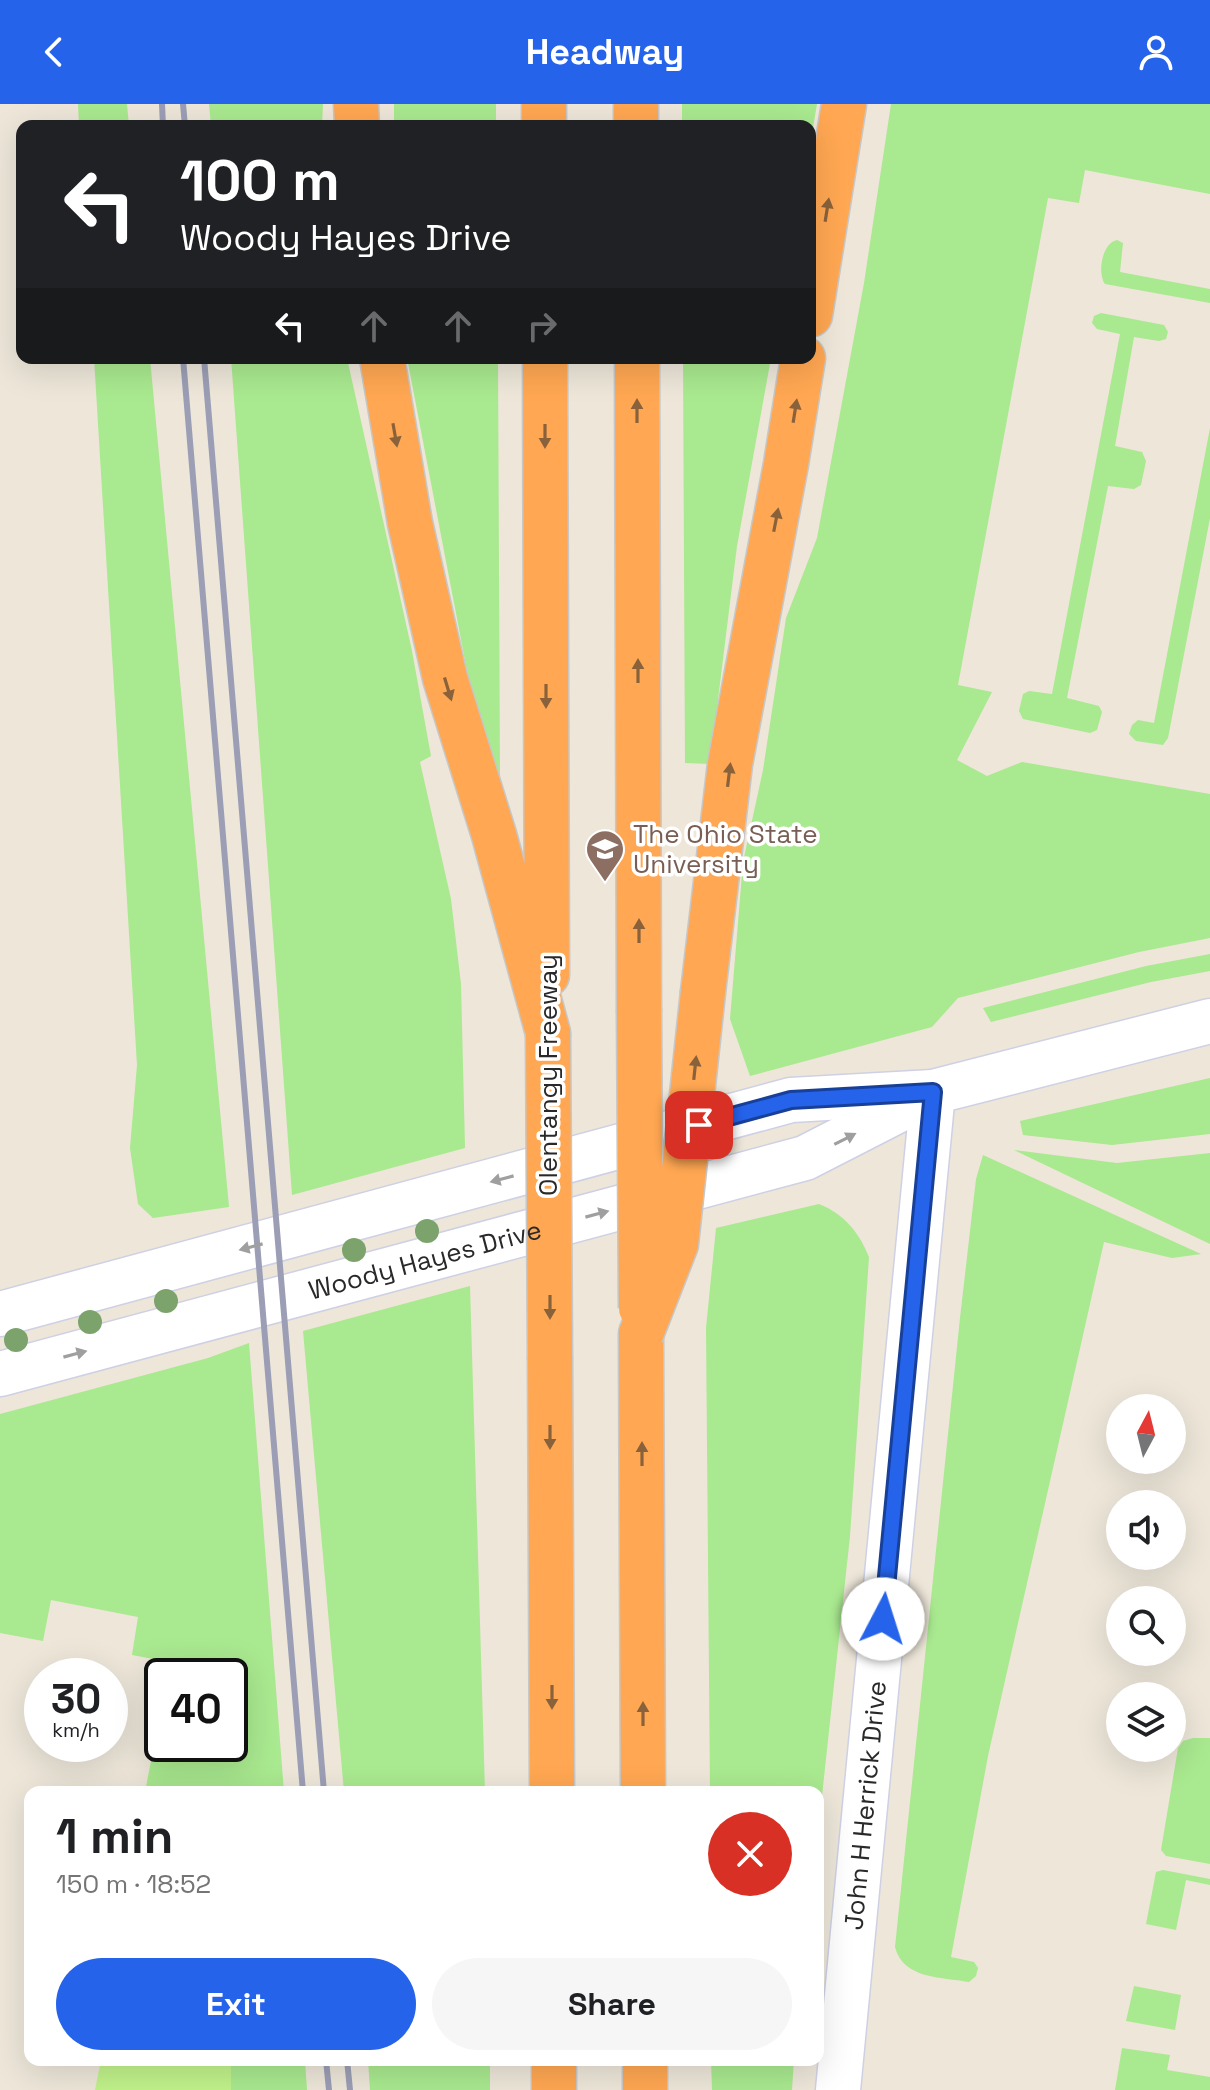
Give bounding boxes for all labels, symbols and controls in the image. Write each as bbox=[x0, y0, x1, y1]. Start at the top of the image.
text: Headway bbox=[526, 29, 684, 75]
icon: back bbox=[32, 30, 76, 74]
icon: person bbox=[1134, 30, 1178, 74]
text: 100 m bbox=[180, 145, 340, 216]
icon: left bbox=[48, 152, 152, 256]
one-way arrow bbox=[821, 197, 833, 222]
text: Woody Hayes Drive bbox=[180, 215, 512, 261]
icon: left bbox=[268, 304, 312, 348]
icon: ahead bbox=[352, 304, 396, 348]
icon: ahead bbox=[436, 304, 480, 348]
icon: right bbox=[520, 304, 564, 348]
one-way arrow bbox=[631, 398, 643, 423]
one-way arrow bbox=[789, 398, 801, 423]
one-way arrow bbox=[389, 423, 402, 448]
one-way arrow bbox=[539, 424, 551, 449]
one-way arrow bbox=[770, 507, 782, 532]
one-way arrow bbox=[632, 658, 644, 683]
one-way arrow bbox=[442, 678, 455, 702]
one-way arrow bbox=[540, 684, 552, 709]
one-way arrow bbox=[723, 762, 736, 787]
place label: The Ohio State University bbox=[633, 817, 818, 881]
school or university icon: The Ohio State University bbox=[584, 828, 626, 883]
one-way arrow bbox=[633, 918, 645, 943]
street label: Olentangy Freeway bbox=[531, 954, 565, 1196]
one-way arrow bbox=[688, 1055, 701, 1080]
pin bbox=[665, 1091, 733, 1159]
icon: arrive bbox=[677, 1103, 721, 1147]
one-way arrow bbox=[834, 1132, 856, 1146]
one-way arrow bbox=[490, 1173, 515, 1185]
one-way arrow bbox=[584, 1207, 609, 1219]
street label: Woody Hayes Drive bbox=[305, 1212, 545, 1307]
one-way arrow bbox=[239, 1242, 264, 1254]
one-way arrow bbox=[543, 1295, 556, 1320]
one-way arrow bbox=[63, 1348, 88, 1360]
north arrow bbox=[1106, 1394, 1186, 1474]
map controls bbox=[1106, 1394, 1186, 1762]
one-way arrow bbox=[544, 1425, 556, 1450]
one-way arrow bbox=[636, 1441, 648, 1466]
button: sound bbox=[1106, 1490, 1186, 1570]
position arrow bbox=[841, 1577, 925, 1661]
button: search bbox=[1106, 1586, 1186, 1666]
speed limit sign: 40 bbox=[144, 1658, 248, 1762]
text: 30 bbox=[51, 1674, 101, 1725]
street label: John H Herrick Drive bbox=[836, 1679, 894, 1931]
button: layers bbox=[1106, 1682, 1186, 1762]
one-way arrow bbox=[546, 1685, 558, 1710]
one-way arrow bbox=[637, 1701, 649, 1726]
text: km/h bbox=[52, 1717, 100, 1743]
text: 1 min bbox=[56, 1806, 173, 1867]
button: close bbox=[708, 1812, 792, 1896]
text: 150 m · 18:52 bbox=[56, 1867, 211, 1901]
button: Exit bbox=[56, 1958, 416, 2050]
button: Share bbox=[432, 1958, 792, 2050]

